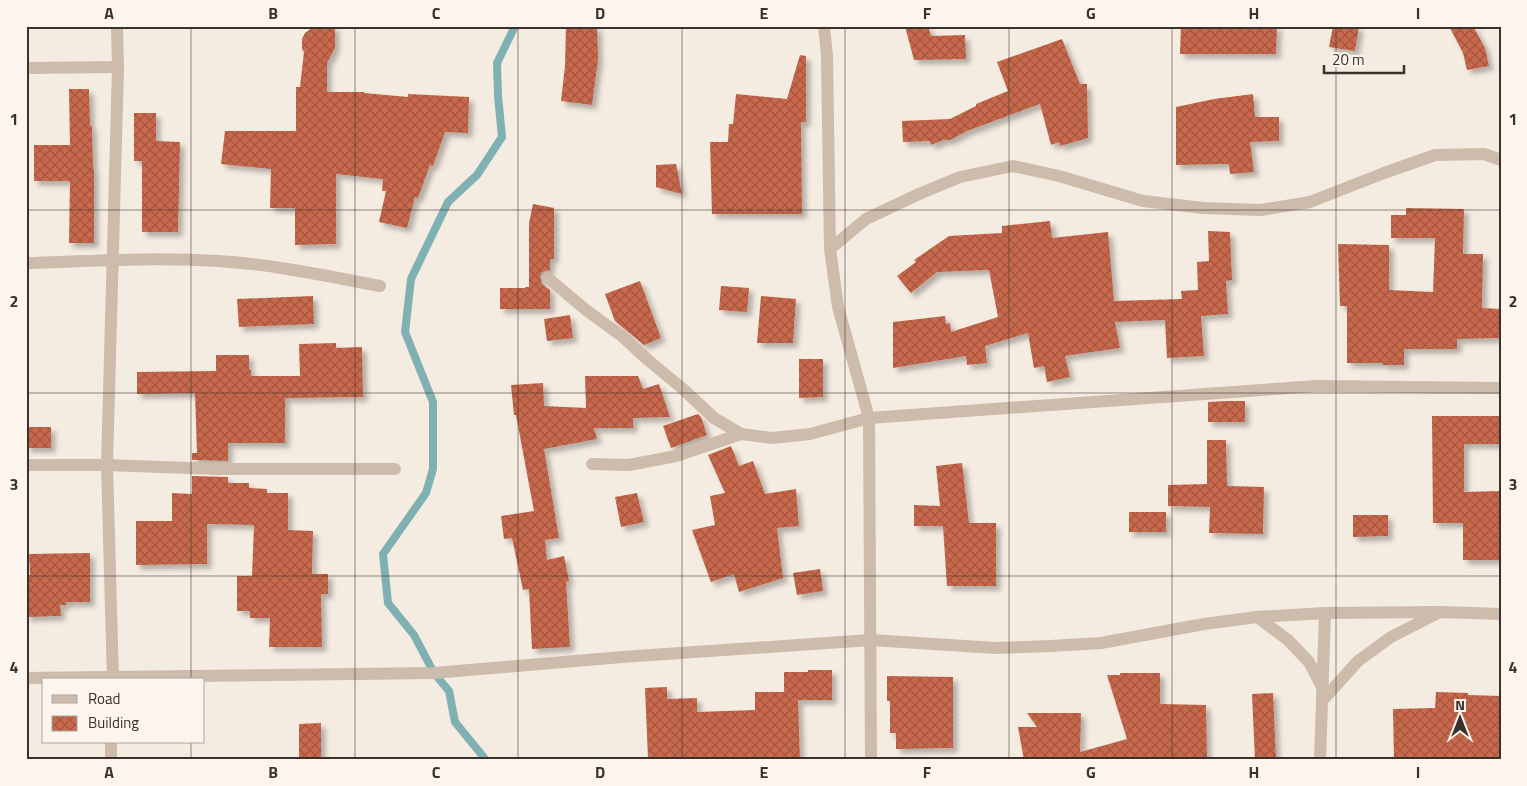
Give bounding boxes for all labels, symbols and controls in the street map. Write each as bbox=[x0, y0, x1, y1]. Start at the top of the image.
text: A bbox=[104, 1, 114, 25]
text: B bbox=[268, 1, 278, 25]
text: C bbox=[432, 1, 441, 25]
text: D bbox=[595, 1, 605, 25]
text: E bbox=[760, 1, 769, 25]
text: F bbox=[923, 1, 932, 25]
text: G bbox=[1086, 1, 1096, 25]
text: H bbox=[1249, 1, 1259, 25]
text: I bbox=[1416, 1, 1420, 25]
scale bar bbox=[1324, 42, 1404, 74]
text: 20 m bbox=[1332, 48, 1365, 71]
text: 1 bbox=[10, 107, 18, 131]
text: 1 bbox=[1509, 107, 1517, 131]
text: 2 bbox=[10, 289, 18, 313]
text: 2 bbox=[1509, 289, 1517, 313]
text: 3 bbox=[10, 472, 18, 496]
text: 3 bbox=[1509, 472, 1517, 496]
text: 4 bbox=[10, 655, 19, 679]
text: 4 bbox=[1509, 655, 1518, 679]
legend bbox=[42, 678, 205, 744]
text: Road bbox=[88, 687, 120, 710]
north arrow bbox=[1434, 694, 1484, 744]
text: N bbox=[1455, 694, 1465, 715]
text: Building bbox=[88, 711, 139, 734]
text: A bbox=[104, 760, 114, 784]
text: B bbox=[268, 760, 278, 784]
text: C bbox=[432, 760, 441, 784]
text: D bbox=[595, 760, 605, 784]
text: E bbox=[760, 760, 769, 784]
text: F bbox=[923, 760, 932, 784]
text: G bbox=[1086, 760, 1096, 784]
text: H bbox=[1249, 760, 1259, 784]
text: I bbox=[1416, 760, 1420, 784]

